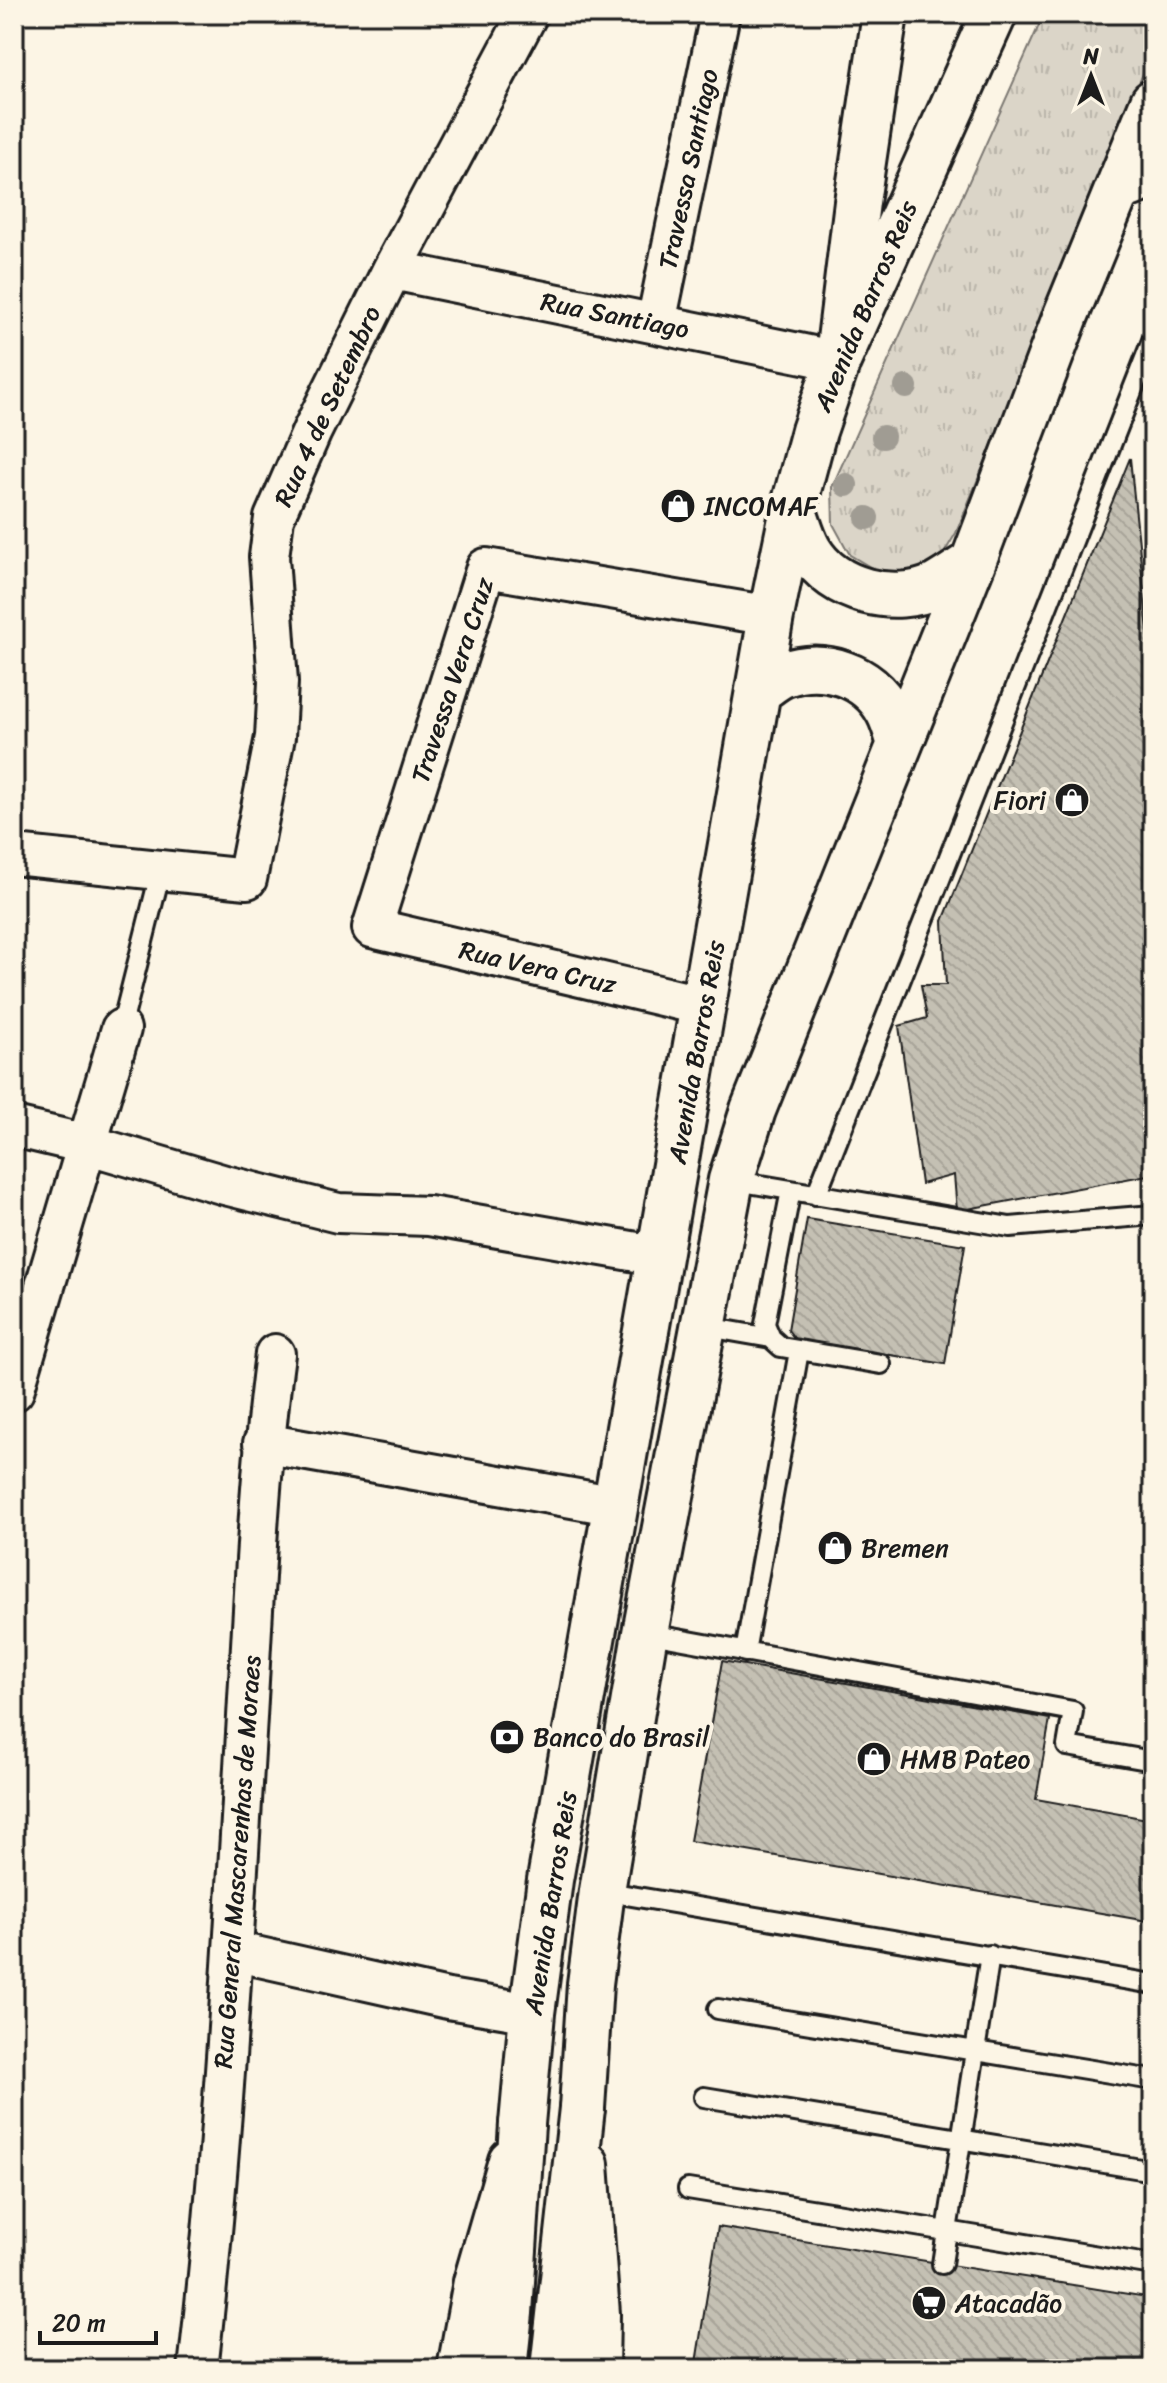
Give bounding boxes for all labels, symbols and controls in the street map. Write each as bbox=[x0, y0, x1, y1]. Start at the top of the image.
north arrow bbox=[1051, 36, 1131, 116]
text: N bbox=[1082, 37, 1099, 76]
street label: Travessa Santiago bbox=[644, 64, 732, 274]
street label: Avenida Barros Reis bbox=[799, 192, 931, 420]
street label: Rua Santiago bbox=[537, 278, 693, 352]
street label: Rua 4 de Setembro bbox=[260, 298, 394, 514]
place label: INCOMAF bbox=[703, 483, 819, 529]
shop icon: INCOMAF bbox=[659, 487, 697, 525]
street label: Travessa Vera Cruz bbox=[397, 570, 507, 789]
place label: Fiori bbox=[994, 777, 1047, 823]
shop icon: Fiori bbox=[1053, 781, 1091, 819]
street label: Rua Vera Cruz bbox=[455, 927, 622, 1008]
street label: Avenida Barros Reis bbox=[654, 936, 738, 1168]
place label: Bremen bbox=[861, 1525, 949, 1571]
shop icon: Bremen bbox=[816, 1529, 854, 1567]
street label: Rua General Mascarenhas de Moraes bbox=[200, 1654, 274, 2070]
place label: Banco do Brasil bbox=[533, 1714, 710, 1760]
bank icon: Banco do Brasil bbox=[488, 1718, 526, 1756]
place label: HMB Pateo bbox=[900, 1736, 1031, 1782]
shop icon: HMB Pateo bbox=[855, 1740, 893, 1778]
street label: Avenida Barros Reis bbox=[509, 1787, 591, 2019]
place label: Atacadão bbox=[954, 2280, 1062, 2326]
supermarket icon: Atacadão bbox=[910, 2284, 948, 2322]
scale bar bbox=[40, 2295, 156, 2345]
text: 20 m bbox=[52, 2302, 106, 2344]

